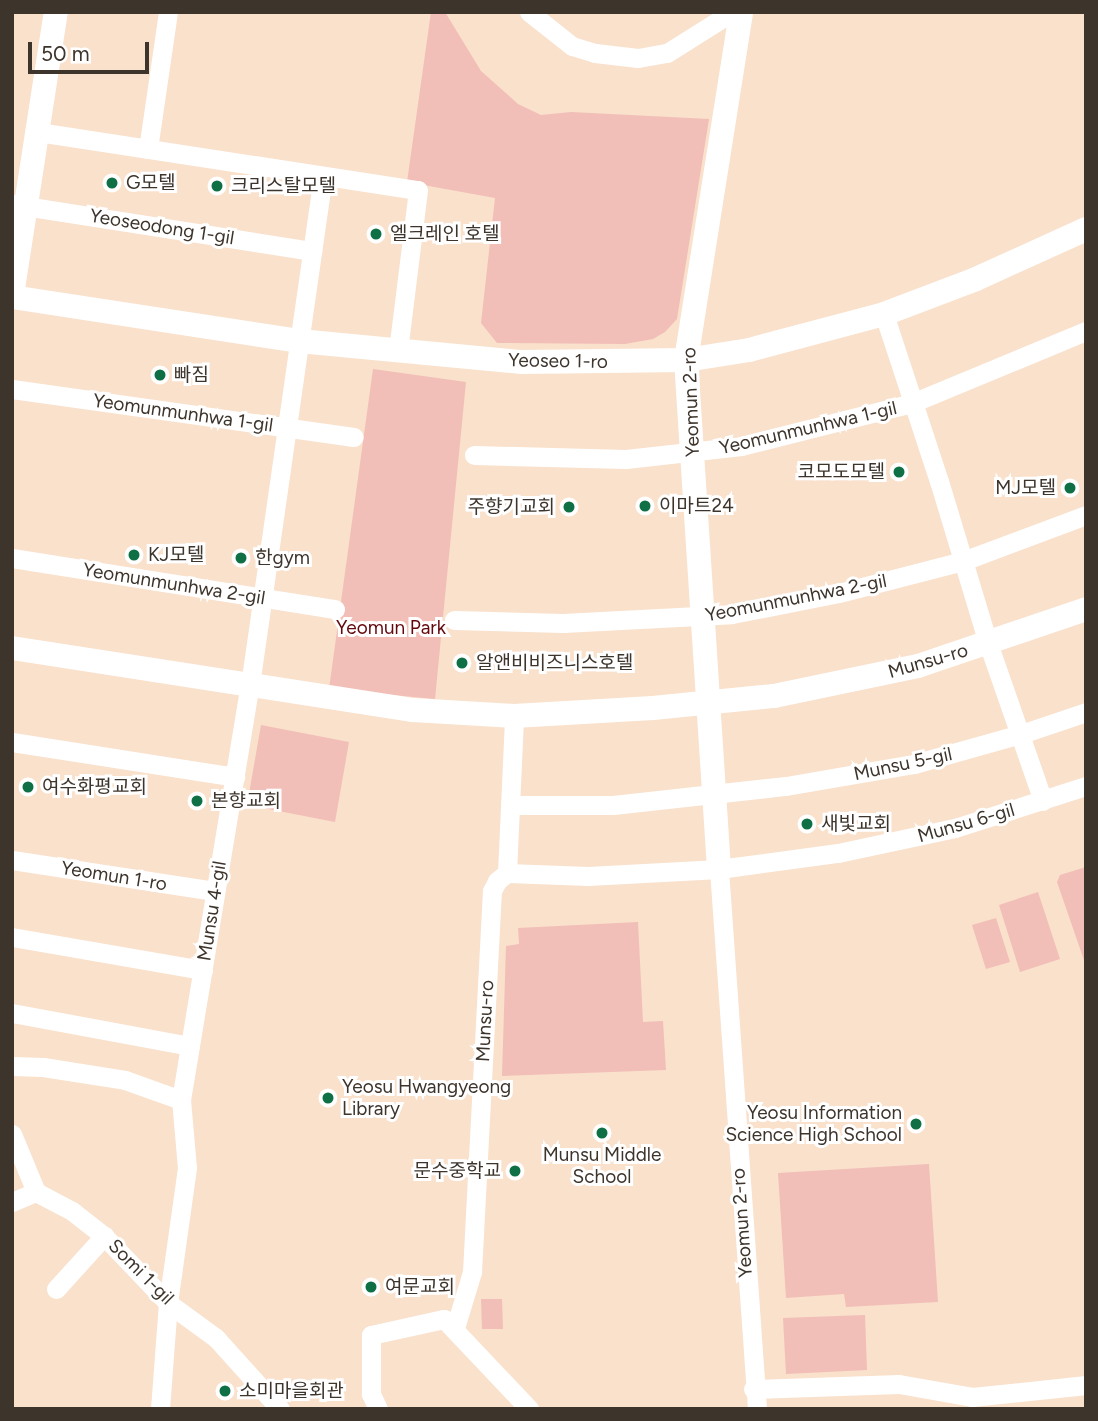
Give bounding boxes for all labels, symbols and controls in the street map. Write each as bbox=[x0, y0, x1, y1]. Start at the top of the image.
scale bar bbox=[32, 28, 152, 72]
text: 50 m bbox=[41, 41, 90, 66]
place label: G모텔 bbox=[126, 172, 175, 194]
marker: G모텔 bbox=[104, 175, 120, 191]
place label: 크리스탈모텔 bbox=[231, 175, 336, 197]
marker: 크리스탈모텔 bbox=[209, 178, 225, 194]
street label: Yeoseodong 1-gil bbox=[88, 204, 236, 250]
place label: 엘크레인 호텔 bbox=[390, 223, 500, 245]
marker: 엘크레인 호텔 bbox=[368, 226, 384, 242]
street label: Yeomun 2-ro bbox=[678, 347, 704, 457]
street label: Yeoseo 1-ro bbox=[508, 349, 608, 373]
place label: 빠짐 bbox=[174, 364, 209, 386]
marker: 빠짐 bbox=[152, 367, 168, 383]
street label: Yeomunmunhwa 1-gil bbox=[92, 389, 274, 437]
street label: Yeomunmunhwa 1-gil bbox=[717, 396, 899, 460]
place label: 코모도모텔 bbox=[798, 461, 885, 483]
marker: 코모도모텔 bbox=[891, 464, 907, 480]
place label: MJ모텔 bbox=[995, 477, 1056, 499]
marker: MJ모텔 bbox=[1062, 480, 1078, 496]
place label: 이마트24 bbox=[659, 495, 734, 517]
place label: 주향기교회 bbox=[468, 496, 555, 518]
marker: 이마트24 bbox=[637, 498, 653, 514]
marker: 주향기교회 bbox=[561, 499, 577, 515]
place label: KJ모텔 bbox=[148, 544, 204, 566]
marker: KJ모텔 bbox=[126, 547, 142, 563]
place label: 한gym bbox=[255, 547, 310, 569]
marker: 한gym bbox=[233, 550, 249, 566]
street label: Yeomunmunhwa 2-gil bbox=[81, 558, 267, 610]
street label: Yeomunmunhwa 2-gil bbox=[703, 569, 889, 627]
park label: Yeomun Park bbox=[336, 617, 446, 639]
street label: Munsu-ro bbox=[885, 639, 971, 683]
place label: 알앤비비즈니스호텔 bbox=[476, 652, 633, 674]
marker: 알앤비비즈니스호텔 bbox=[454, 655, 470, 671]
street label: Munsu 5-gil bbox=[852, 742, 954, 786]
place label: 여수화평교회 bbox=[42, 776, 147, 798]
marker: 여수화평교회 bbox=[20, 779, 36, 795]
place label: 본향교회 bbox=[211, 790, 281, 812]
marker: 본향교회 bbox=[189, 793, 205, 809]
street label: Munsu 6-gil bbox=[915, 798, 1017, 848]
place label: 새빛교회 bbox=[821, 813, 891, 835]
marker: 새빛교회 bbox=[799, 816, 815, 832]
street label: Yeomun 1-ro bbox=[59, 856, 169, 896]
street label: Munsu 4-gil bbox=[193, 859, 231, 963]
street label: Munsu-ro bbox=[471, 979, 499, 1063]
place label: Yeosu Hwangyeong Library bbox=[342, 1076, 511, 1120]
marker: Yeosu Hwangyeong Library bbox=[320, 1090, 336, 1106]
place label: Yeosu Information Science High School bbox=[725, 1102, 902, 1146]
marker: Yeosu Information Science High School bbox=[908, 1116, 924, 1132]
marker: Munsu Middle School bbox=[594, 1125, 610, 1141]
place label: Munsu Middle School bbox=[543, 1144, 661, 1188]
place label: 문수중학교 bbox=[414, 1160, 501, 1182]
marker: 문수중학교 bbox=[507, 1163, 523, 1179]
street label: Yeomun 2-ro bbox=[727, 1167, 757, 1279]
street label: Somi 1-gil bbox=[103, 1234, 179, 1310]
place label: 여문교회 bbox=[385, 1276, 455, 1298]
marker: 여문교회 bbox=[363, 1279, 379, 1295]
place label: 소미마을회관 bbox=[239, 1380, 344, 1402]
marker: 소미마을회관 bbox=[217, 1383, 233, 1399]

